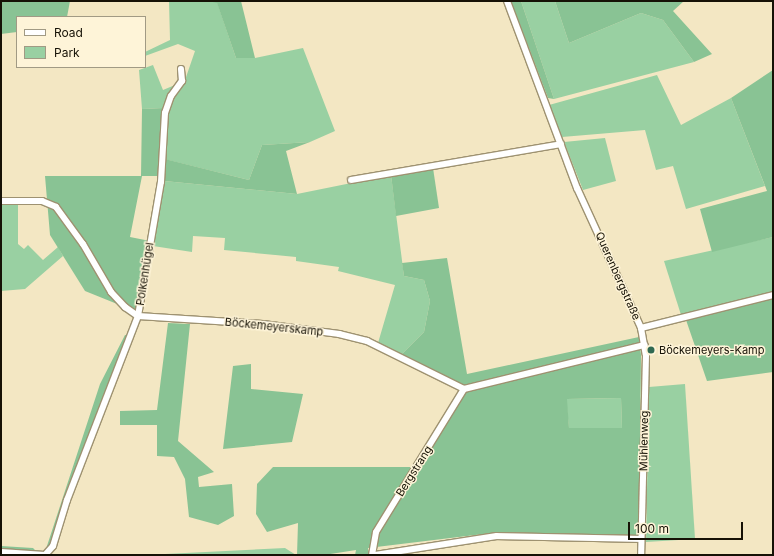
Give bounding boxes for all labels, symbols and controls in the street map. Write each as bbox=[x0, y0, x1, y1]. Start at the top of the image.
legend bbox=[16, 16, 146, 68]
text: Road bbox=[54, 25, 83, 40]
text: Park bbox=[54, 45, 80, 60]
street label: Querenbergstraße bbox=[593, 230, 643, 322]
street label: Polkenhügel bbox=[133, 241, 157, 307]
street label: Böckemeyerskamp bbox=[224, 315, 324, 339]
place label: Böckemeyers-Kamp bbox=[659, 343, 764, 357]
marker: Böckemeyers-Kamp bbox=[646, 345, 656, 355]
street label: Mühlenweg bbox=[637, 411, 651, 471]
street label: Bergstrang bbox=[393, 443, 435, 499]
scale bar bbox=[630, 514, 745, 540]
text: 100 m bbox=[635, 521, 669, 536]

